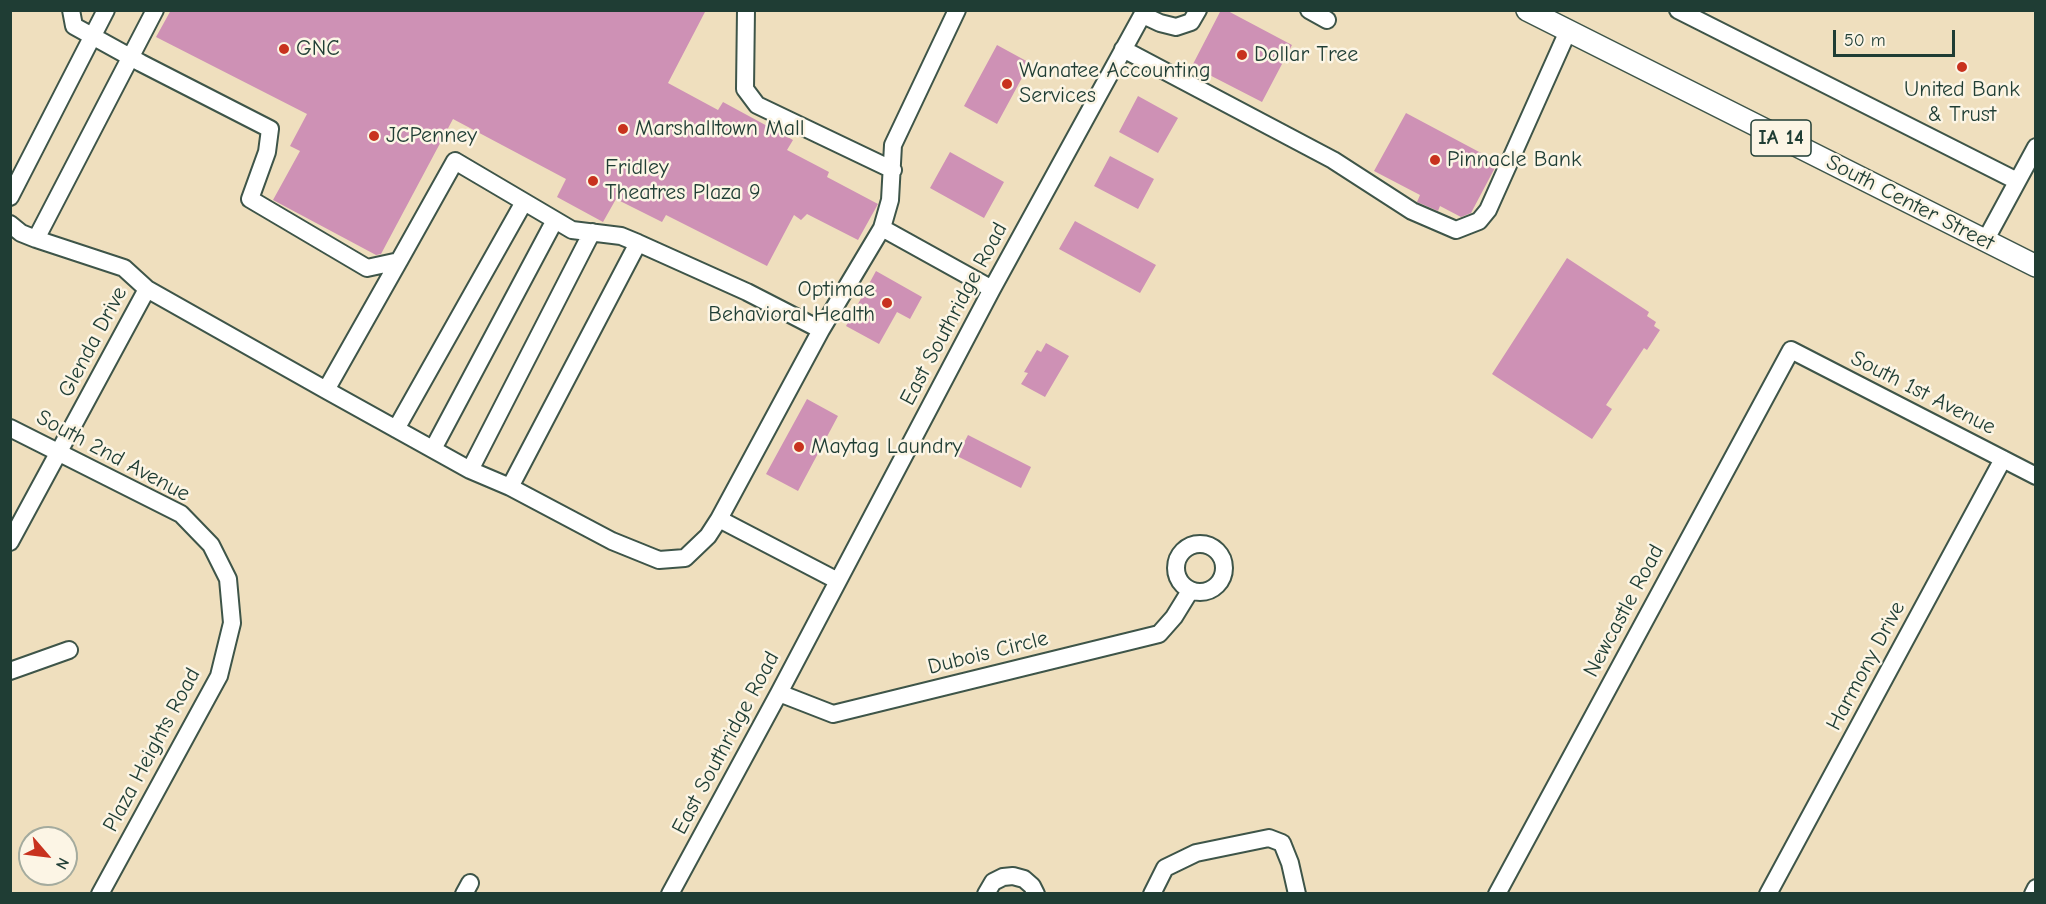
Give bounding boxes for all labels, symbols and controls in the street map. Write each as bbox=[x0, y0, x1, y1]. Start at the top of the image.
scale bar bbox=[1836, 18, 1958, 56]
text: 50 m bbox=[1844, 30, 1886, 51]
place label: GNC bbox=[296, 36, 340, 62]
marker: GNC bbox=[277, 42, 291, 56]
place label: Dollar Tree bbox=[1254, 42, 1358, 68]
marker: Dollar Tree bbox=[1235, 48, 1249, 62]
place label: Wanatee Accounting Services bbox=[1019, 58, 1211, 110]
marker: United Bank & Trust bbox=[1955, 60, 1969, 74]
marker: Wanatee Accounting Services bbox=[1000, 77, 1014, 91]
place label: United Bank & Trust bbox=[1904, 77, 2020, 128]
place label: Marshalltown Mall bbox=[635, 116, 805, 142]
road number: IA 14 bbox=[1751, 120, 1811, 156]
marker: Marshalltown Mall bbox=[616, 122, 630, 136]
place label: JCPenney bbox=[386, 123, 477, 149]
marker: JCPenney bbox=[367, 129, 381, 143]
place label: Pinnacle Bank bbox=[1447, 147, 1582, 173]
street label: South Center Street bbox=[1822, 149, 1998, 257]
marker: Pinnacle Bank bbox=[1428, 153, 1442, 167]
place label: Fridley Theatres Plaza 9 bbox=[605, 155, 761, 206]
marker: Fridley Theatres Plaza 9 bbox=[586, 174, 600, 188]
street label: East Southridge Road bbox=[895, 218, 1013, 410]
place label: Optimae Behavioral Health bbox=[708, 277, 875, 328]
street label: Glenda Drive bbox=[53, 282, 133, 402]
marker: Optimae Behavioral Health bbox=[880, 296, 894, 310]
street label: South 1st Avenue bbox=[1846, 345, 2000, 441]
street label: South 2nd Avenue bbox=[32, 404, 194, 508]
place label: Maytag Laundry bbox=[811, 434, 962, 460]
marker: Maytag Laundry bbox=[792, 440, 806, 454]
street label: Newcastle Road bbox=[1578, 540, 1670, 682]
street label: Harmony Drive bbox=[1821, 597, 1911, 735]
street label: Dubois Circle bbox=[925, 625, 1051, 681]
street label: East Southridge Road bbox=[667, 647, 785, 839]
street label: Plaza Heights Road bbox=[98, 664, 206, 836]
north arrow bbox=[18, 826, 78, 886]
text: N bbox=[52, 855, 73, 872]

